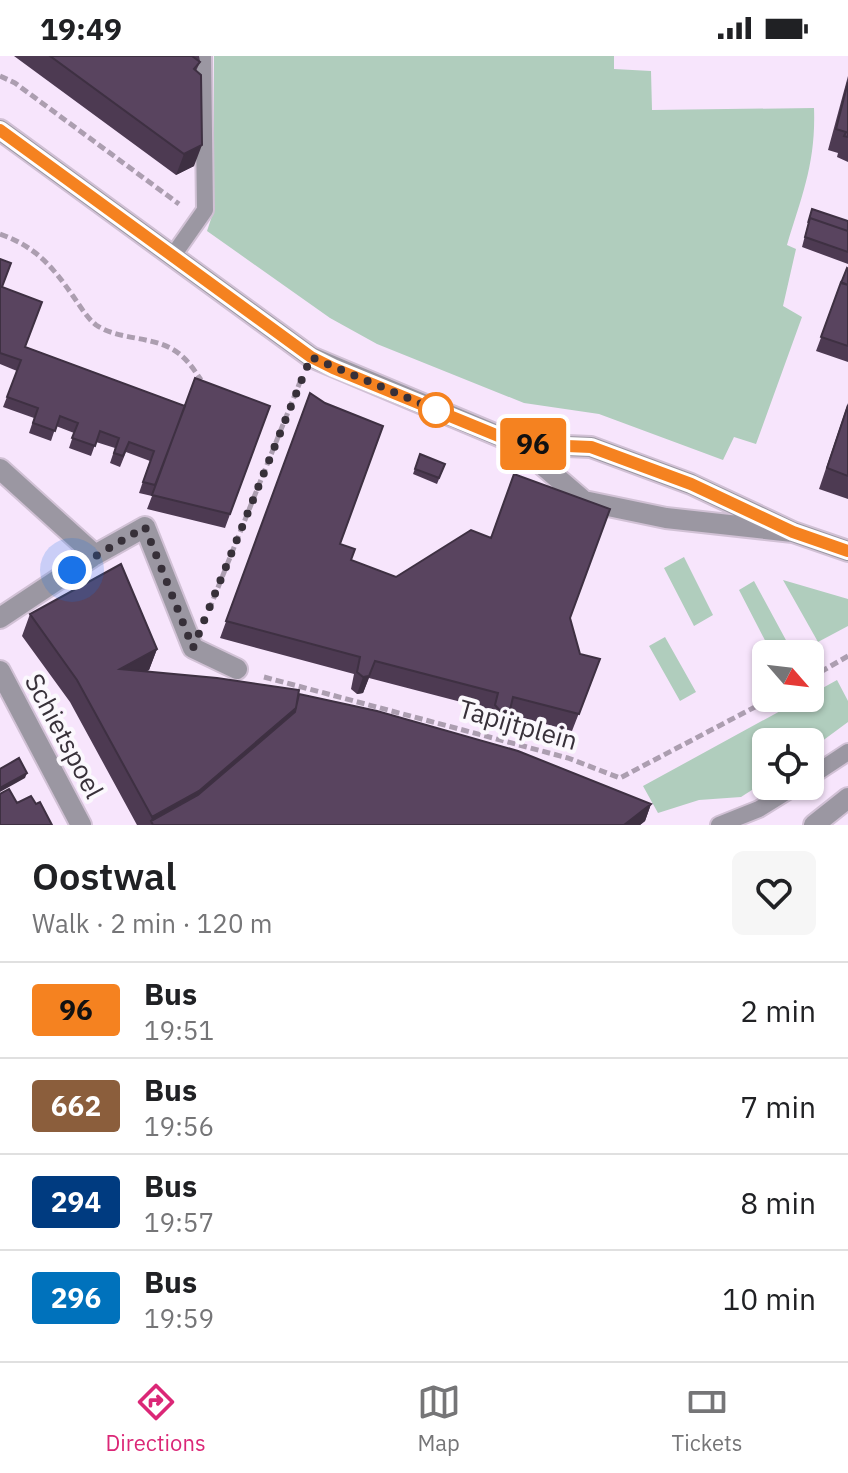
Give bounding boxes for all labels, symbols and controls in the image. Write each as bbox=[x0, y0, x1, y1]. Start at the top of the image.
text: 19:49 bbox=[40, 9, 122, 48]
unlabelled marker bbox=[419, 393, 453, 427]
line badge: 96 bbox=[497, 418, 569, 470]
text: 96 bbox=[516, 425, 550, 462]
your location bbox=[52, 550, 92, 590]
north arrow bbox=[752, 640, 824, 712]
map controls bbox=[752, 640, 824, 800]
street label: Schietspoel bbox=[18, 667, 112, 804]
street label: Tapijtplein bbox=[455, 691, 582, 757]
button: locate bbox=[752, 728, 824, 800]
text: Oostwal bbox=[32, 851, 176, 900]
button: heart bbox=[732, 851, 816, 935]
text: Walk · 2 min · 120 m bbox=[32, 906, 272, 940]
text: Bus bbox=[144, 974, 197, 1013]
text: 96 bbox=[59, 991, 93, 1028]
text: 2 min bbox=[740, 991, 816, 1030]
text: 19:51 bbox=[144, 1013, 214, 1047]
text: Bus bbox=[144, 1070, 197, 1109]
text: 662 bbox=[51, 1087, 101, 1124]
text: 7 min bbox=[740, 1087, 816, 1126]
text: 19:56 bbox=[144, 1109, 214, 1143]
text: Bus bbox=[144, 1166, 197, 1205]
text: 294 bbox=[51, 1183, 101, 1220]
text: 8 min bbox=[740, 1183, 816, 1222]
text: 19:57 bbox=[144, 1205, 214, 1239]
text: Bus bbox=[144, 1262, 197, 1301]
text: 296 bbox=[51, 1279, 101, 1316]
text: 10 min bbox=[722, 1279, 816, 1318]
text: 19:59 bbox=[144, 1301, 214, 1335]
tab: Directions bbox=[105, 1380, 206, 1457]
tab: Map bbox=[417, 1380, 461, 1457]
tab: Tickets bbox=[672, 1380, 742, 1457]

